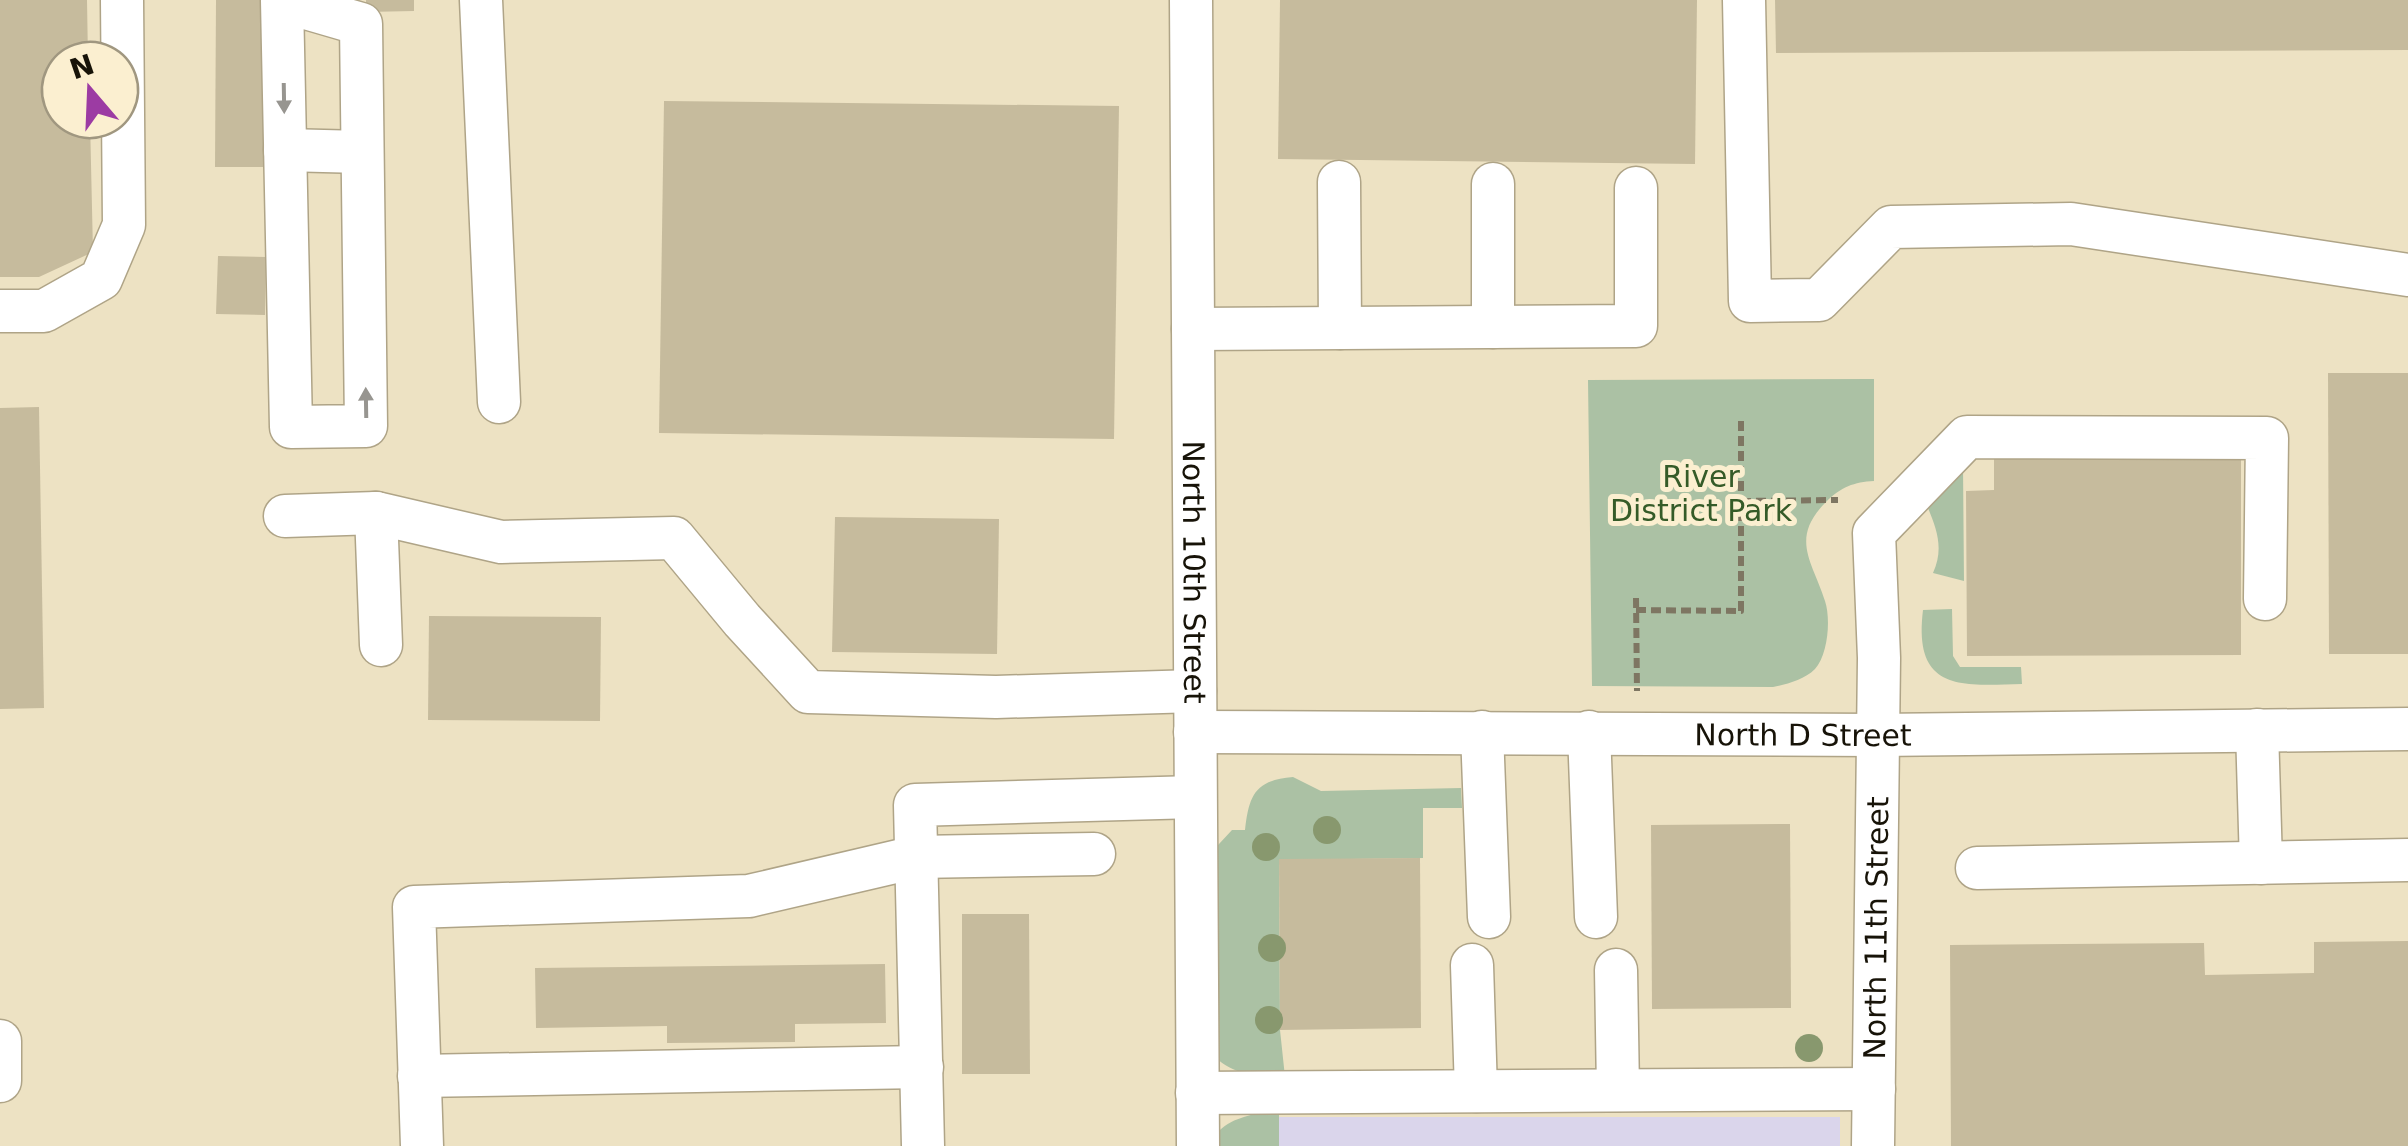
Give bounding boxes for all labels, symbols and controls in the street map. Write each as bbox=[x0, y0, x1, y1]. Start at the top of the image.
north arrow bbox=[40, 40, 140, 140]
text: N bbox=[66, 47, 98, 86]
one-way arrow bbox=[276, 83, 292, 115]
one-way arrow bbox=[358, 387, 374, 419]
street label: North 10th Street bbox=[1176, 440, 1213, 704]
park label: River District Park bbox=[1610, 459, 1793, 528]
street label: North D Street bbox=[1694, 717, 1912, 753]
street label: North 11th Street bbox=[1857, 796, 1895, 1060]

